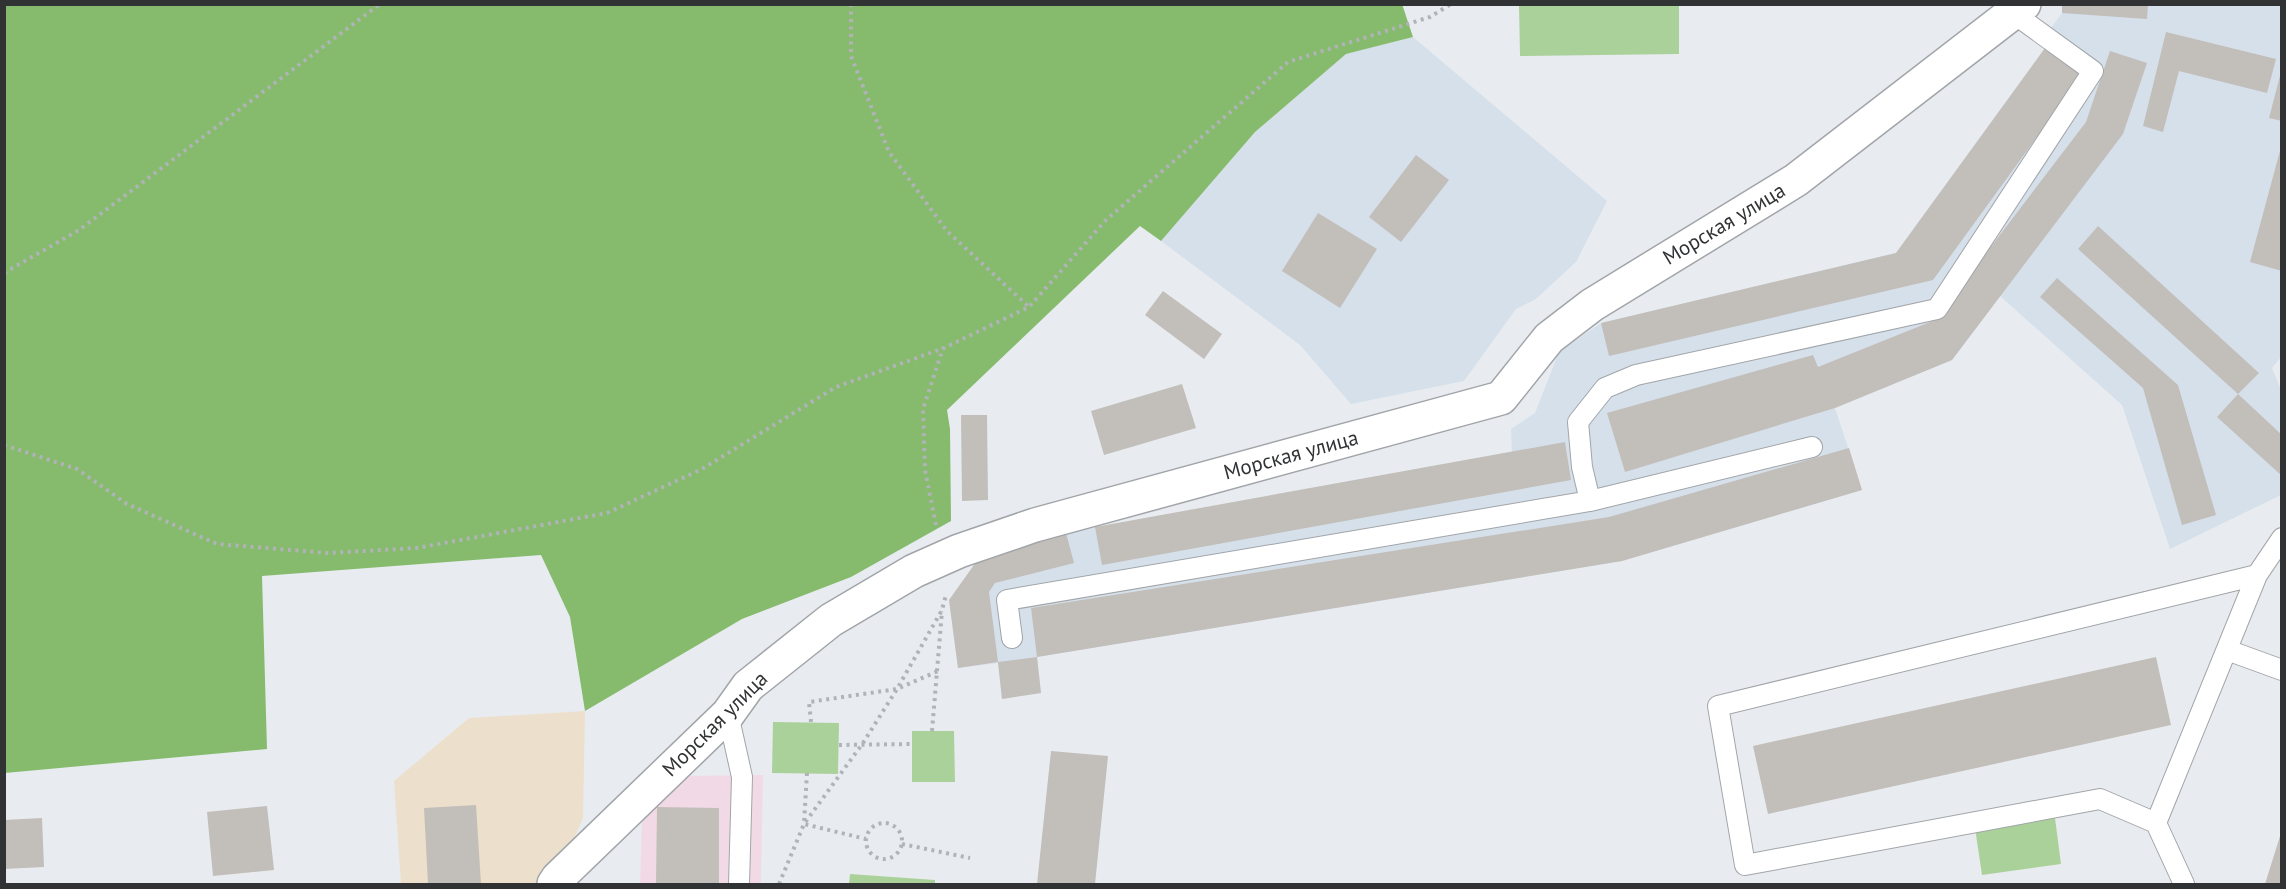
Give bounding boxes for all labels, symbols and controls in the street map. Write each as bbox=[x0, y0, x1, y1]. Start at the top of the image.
street label: Морская улица bbox=[1658, 176, 1790, 271]
street label: Морская улица bbox=[1221, 424, 1361, 485]
street label: Морская улица bbox=[656, 665, 773, 782]

